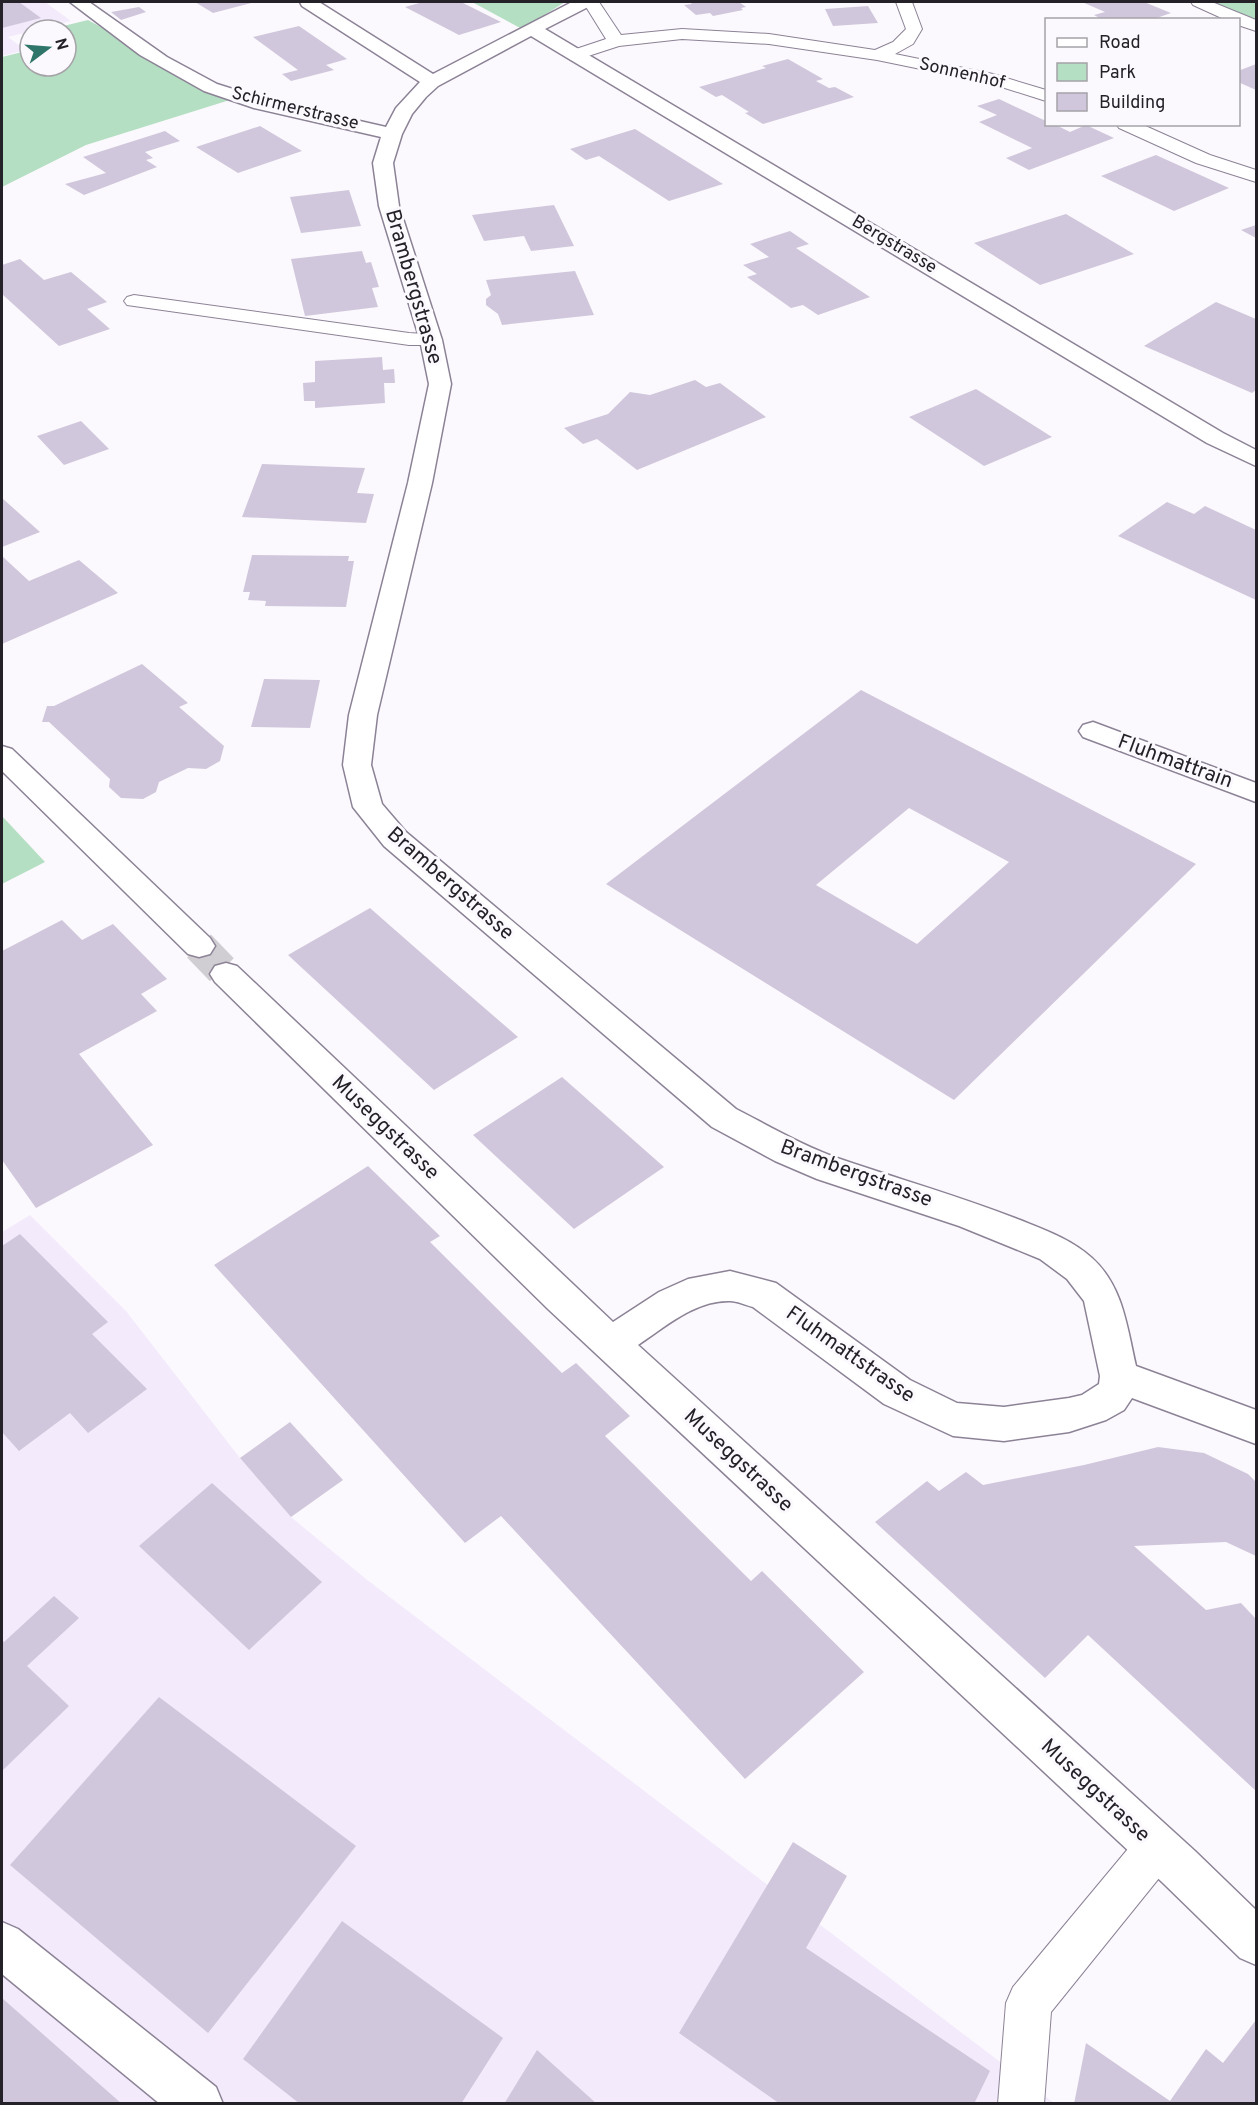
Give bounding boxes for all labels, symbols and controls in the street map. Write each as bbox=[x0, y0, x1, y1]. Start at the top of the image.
north arrow bbox=[18, 18, 78, 78]
legend bbox=[1045, 18, 1240, 126]
text: Road bbox=[1099, 32, 1141, 55]
text: N bbox=[49, 36, 72, 53]
street label: Sonnenhof bbox=[917, 53, 1007, 95]
text: Park bbox=[1099, 62, 1136, 85]
street label: Schirmerstrasse bbox=[229, 82, 361, 136]
text: Building bbox=[1099, 92, 1165, 115]
street label: Brambergstrasse bbox=[378, 206, 448, 368]
street label: Bergstrasse bbox=[847, 211, 941, 279]
street label: Fluhmattrain bbox=[1114, 729, 1236, 795]
street label: Brambergstrasse bbox=[381, 821, 519, 947]
street label: Museggstrasse bbox=[325, 1070, 445, 1186]
street label: Brambergstrasse bbox=[776, 1134, 936, 1214]
street label: Fluhmattstrasse bbox=[780, 1300, 920, 1410]
street label: Museggstrasse bbox=[678, 1403, 798, 1519]
street label: Museggstrasse bbox=[1035, 1733, 1155, 1849]

